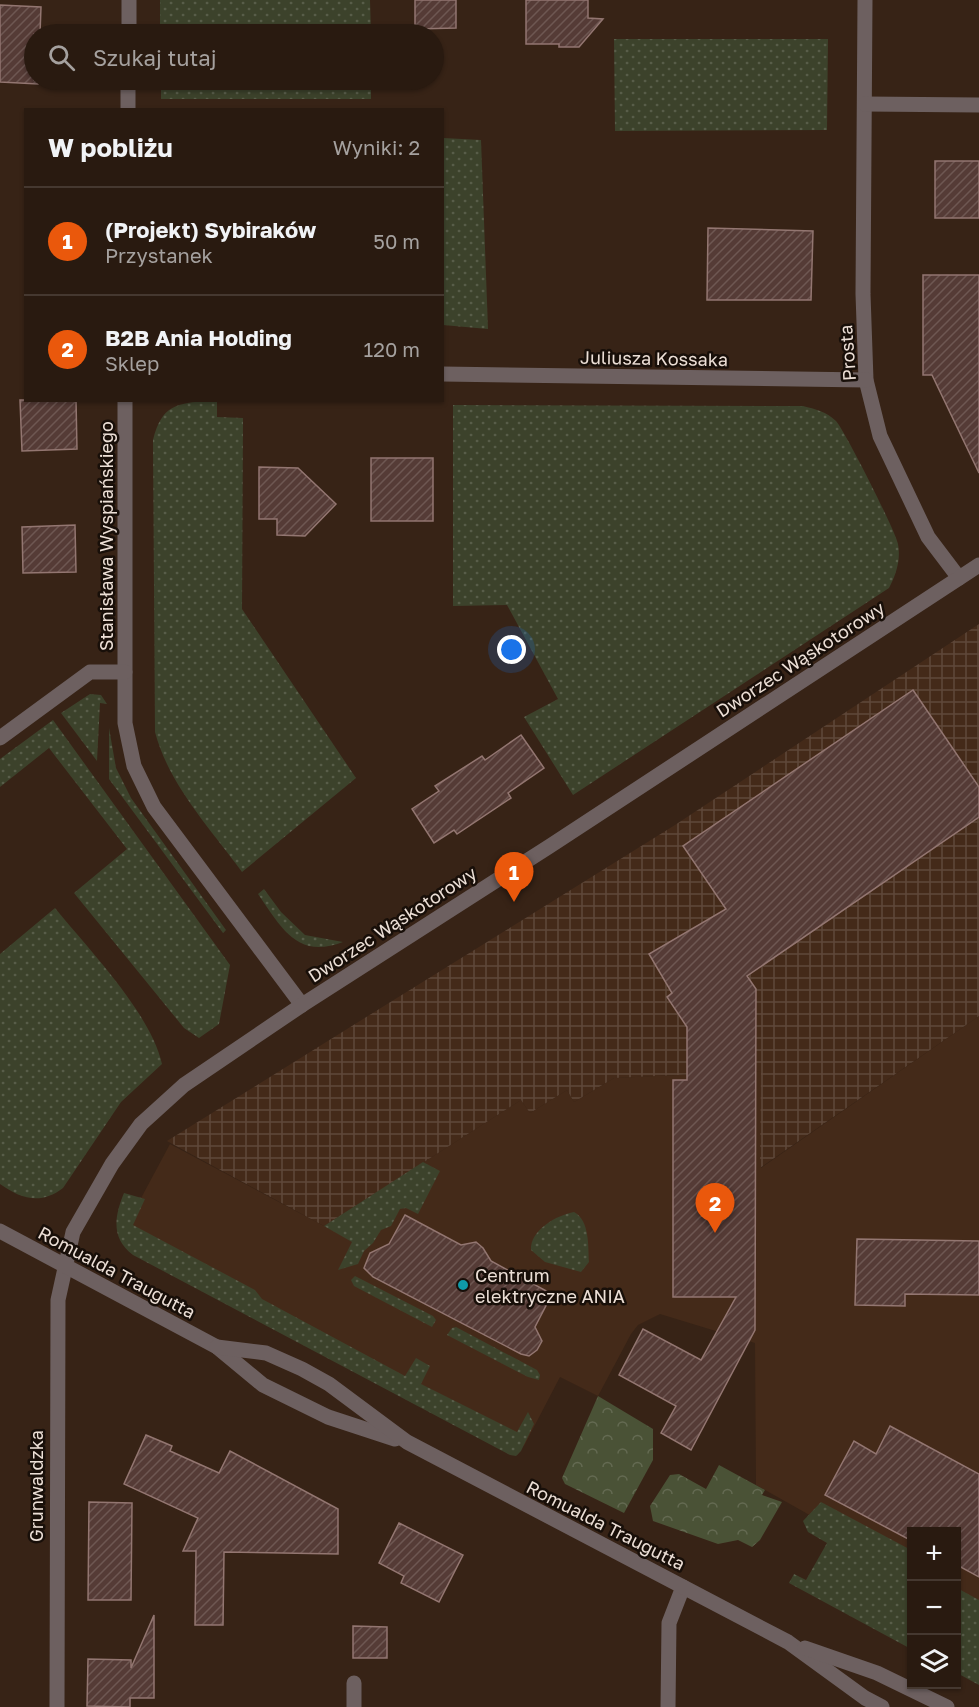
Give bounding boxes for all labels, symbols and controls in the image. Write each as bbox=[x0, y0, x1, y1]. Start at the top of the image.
search box bbox=[24, 24, 444, 90]
icon: search bbox=[45, 41, 78, 74]
text: Szukaj tutaj bbox=[93, 44, 217, 71]
text: W pobliżu bbox=[48, 132, 173, 163]
text: Wyniki: 2 bbox=[333, 135, 420, 159]
text: (Projekt) Sybiraków bbox=[105, 216, 316, 243]
text: 1 bbox=[62, 229, 73, 253]
text: 50 m bbox=[373, 229, 420, 253]
text: Przystanek bbox=[105, 243, 213, 267]
text: B2B Ania Holding bbox=[105, 324, 292, 351]
street label: Prosta bbox=[834, 324, 860, 382]
text: 2 bbox=[61, 337, 74, 361]
text: 120 m bbox=[364, 337, 420, 361]
street label: Juliusza Kossaka bbox=[580, 346, 728, 370]
text: Sklep bbox=[105, 351, 159, 375]
street label: Stanisława Wyspiańskiego bbox=[95, 421, 117, 651]
street label: Dworzec Wąskotorowy bbox=[712, 596, 888, 722]
your location bbox=[497, 635, 526, 664]
pin: 1 bbox=[494, 852, 534, 902]
street label: Dworzec Wąskotorowy bbox=[304, 861, 480, 987]
pin: 2 bbox=[696, 1184, 734, 1233]
street label: Romualda Traugutta bbox=[35, 1221, 199, 1323]
place label: Centrum elektryczne ANIA bbox=[475, 1264, 625, 1307]
marker: Centrum elektryczne ANIA bbox=[456, 1278, 470, 1292]
street label: Grunwaldzka bbox=[25, 1430, 47, 1542]
street label: Romualda Traugutta bbox=[523, 1475, 689, 1575]
map controls bbox=[907, 1527, 961, 1689]
button: + bbox=[907, 1527, 961, 1581]
button: − bbox=[907, 1581, 961, 1635]
button: layers bbox=[907, 1635, 961, 1689]

